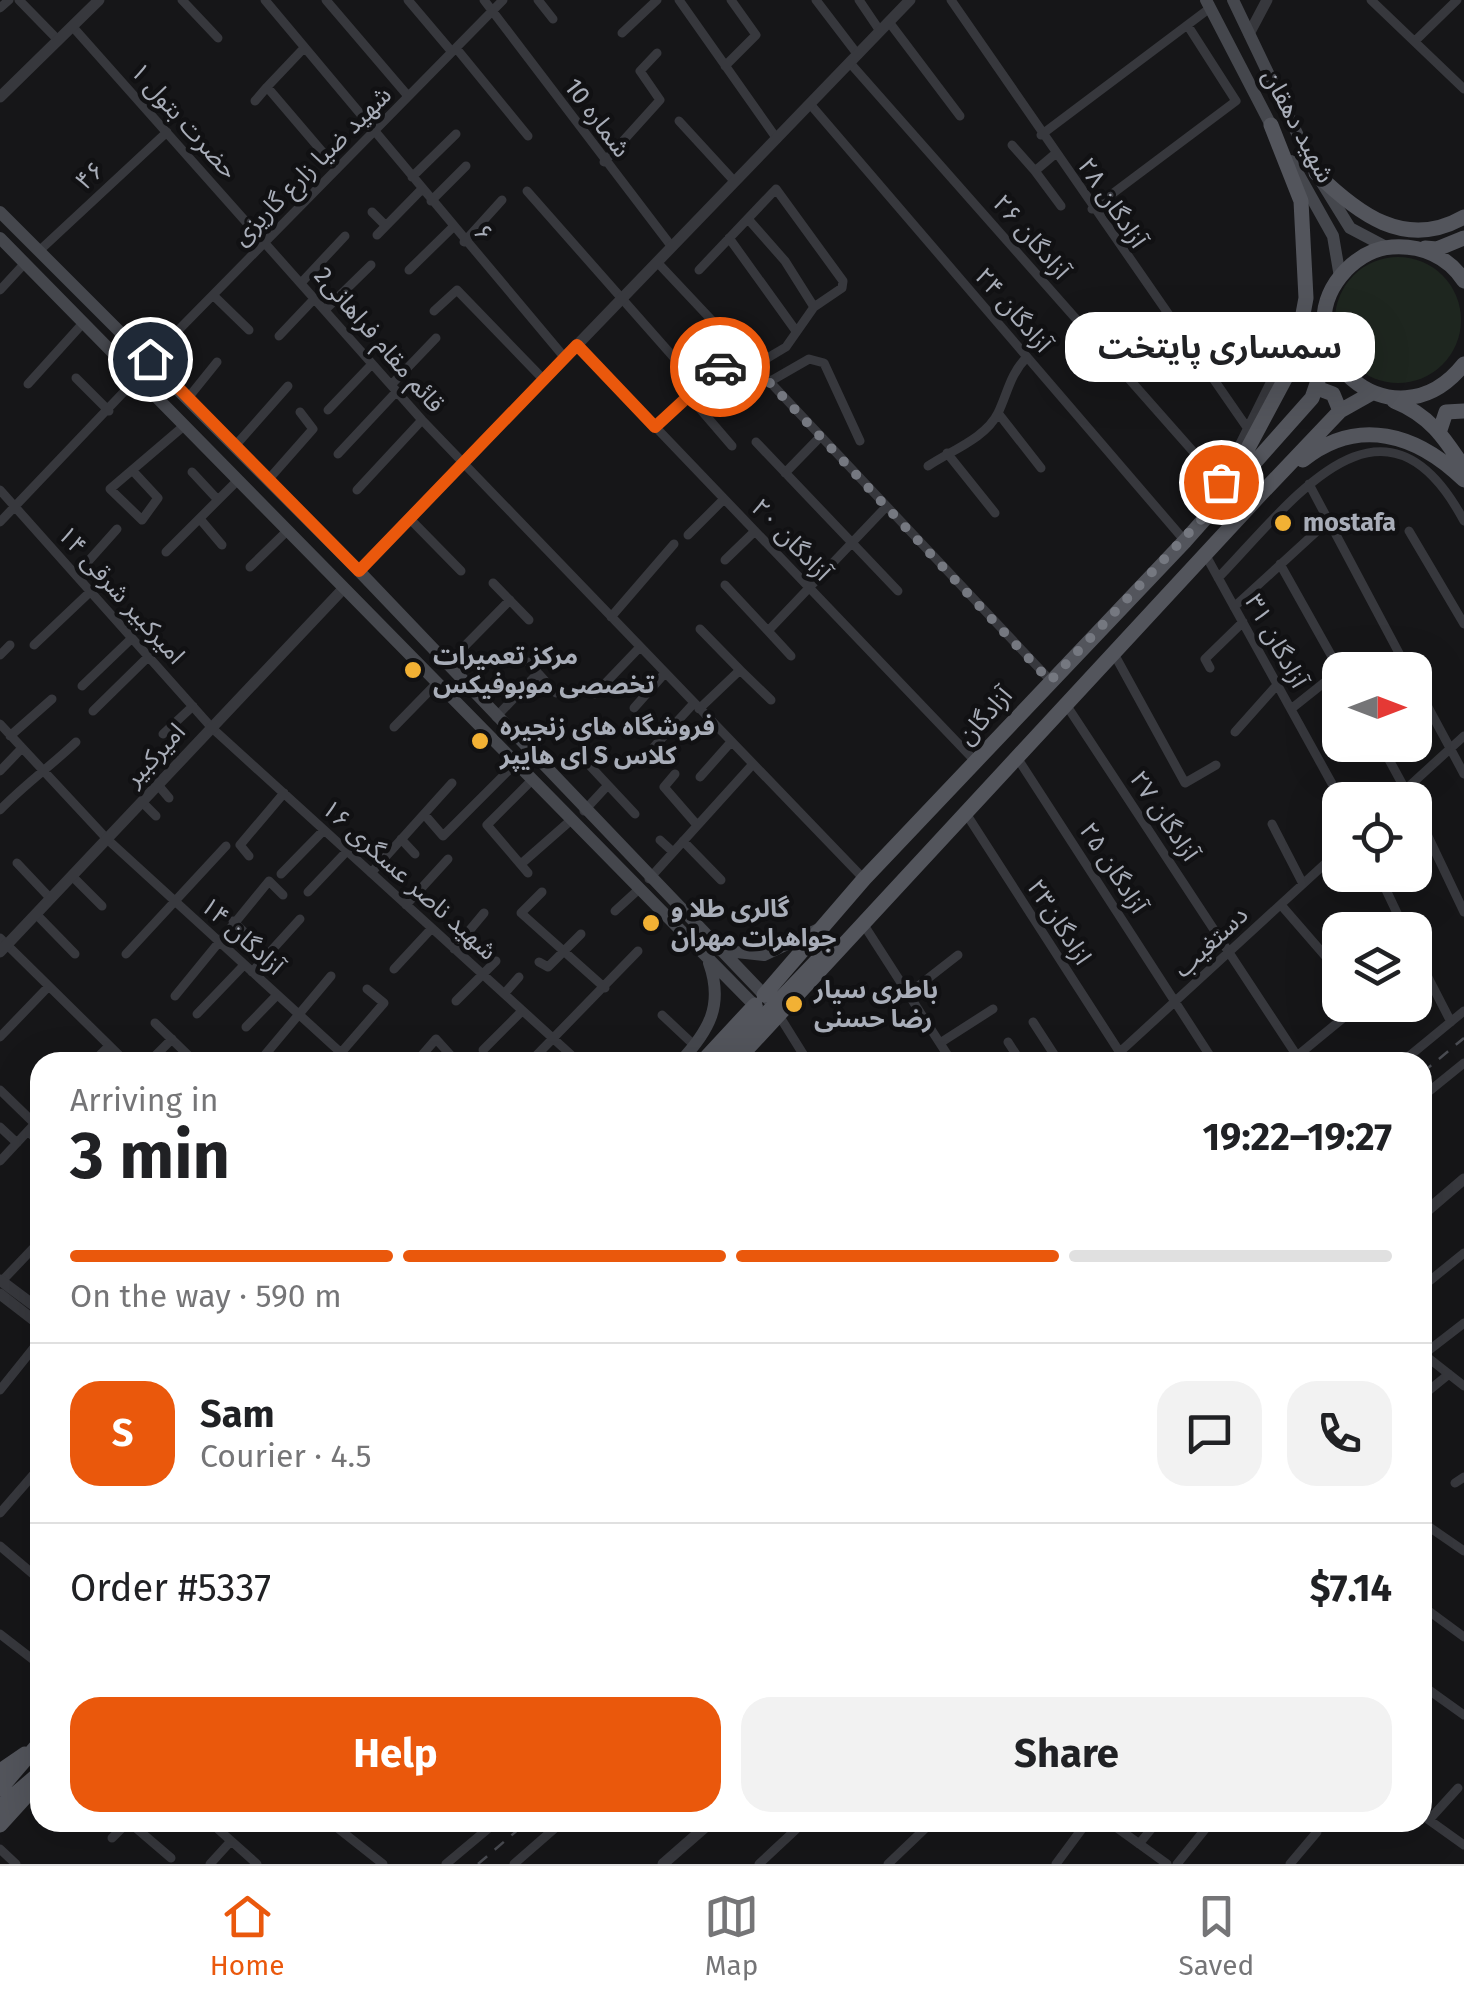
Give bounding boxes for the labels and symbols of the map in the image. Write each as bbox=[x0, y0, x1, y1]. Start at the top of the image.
street label: حضرت بتول ۱ bbox=[124, 57, 244, 185]
street label: شهید دهقان bbox=[1256, 64, 1340, 188]
street label: شماره 10 bbox=[558, 73, 636, 163]
street label: شهید ضیا زارع گاریزی bbox=[226, 80, 400, 254]
street label: ۲۸ آزادگان bbox=[1071, 152, 1154, 255]
street label: ۴۶ bbox=[69, 155, 111, 197]
street label: ۲۶ آزادگان bbox=[986, 189, 1077, 287]
street label: ۶ bbox=[467, 218, 499, 248]
street label: 2قائم مقام فراهانی bbox=[305, 261, 450, 421]
street label: ۲۴ آزادگان bbox=[968, 262, 1059, 360]
callout: سمساری پایتخت bbox=[1066, 312, 1376, 382]
pin bbox=[108, 317, 193, 402]
courier bbox=[670, 317, 770, 417]
pin bbox=[1179, 440, 1264, 525]
street label: ۲۰ آزادگان bbox=[745, 493, 838, 588]
place label: mostafa bbox=[1303, 508, 1396, 538]
marker: mostafa bbox=[1272, 512, 1294, 534]
street label: ۱۴ امیرکبیر شرقی bbox=[51, 520, 191, 670]
street label: ۳۱ آزادگان bbox=[1238, 589, 1315, 694]
place label: مرکز تعمیرات تخصصی موبوفیکس bbox=[433, 641, 655, 700]
north arrow bbox=[1322, 652, 1432, 762]
marker: مرکز تعمیرات تخصصی موبوفیکس bbox=[402, 659, 424, 681]
street label: آزادگان bbox=[951, 680, 1020, 751]
place label: فروشگاه های زنجیره ای هایپر S کلاس bbox=[499, 712, 715, 772]
street label: امیرکبیر bbox=[118, 717, 192, 794]
marker: فروشگاه های زنجیره ای هایپر S کلاس bbox=[469, 730, 491, 752]
street label: ۲۷ آزادگان bbox=[1123, 765, 1206, 868]
street label: ۱۶ شهید ناصر عسگری bbox=[315, 793, 503, 967]
street label: ۲۵ آزادگان bbox=[1073, 817, 1154, 920]
street label: ۲۳ازادگان bbox=[1020, 874, 1098, 970]
street label: ۱۴ آزادگان bbox=[194, 891, 291, 982]
place label: گالری طلا و جواهرات مهران bbox=[671, 894, 837, 953]
street label: دستغیب bbox=[1168, 900, 1254, 984]
marker: گالری طلا و جواهرات مهران bbox=[640, 912, 662, 934]
place label: باطری سیار رضا حسنی bbox=[813, 975, 938, 1034]
marker: باطری سیار رضا حسنی bbox=[783, 993, 805, 1015]

